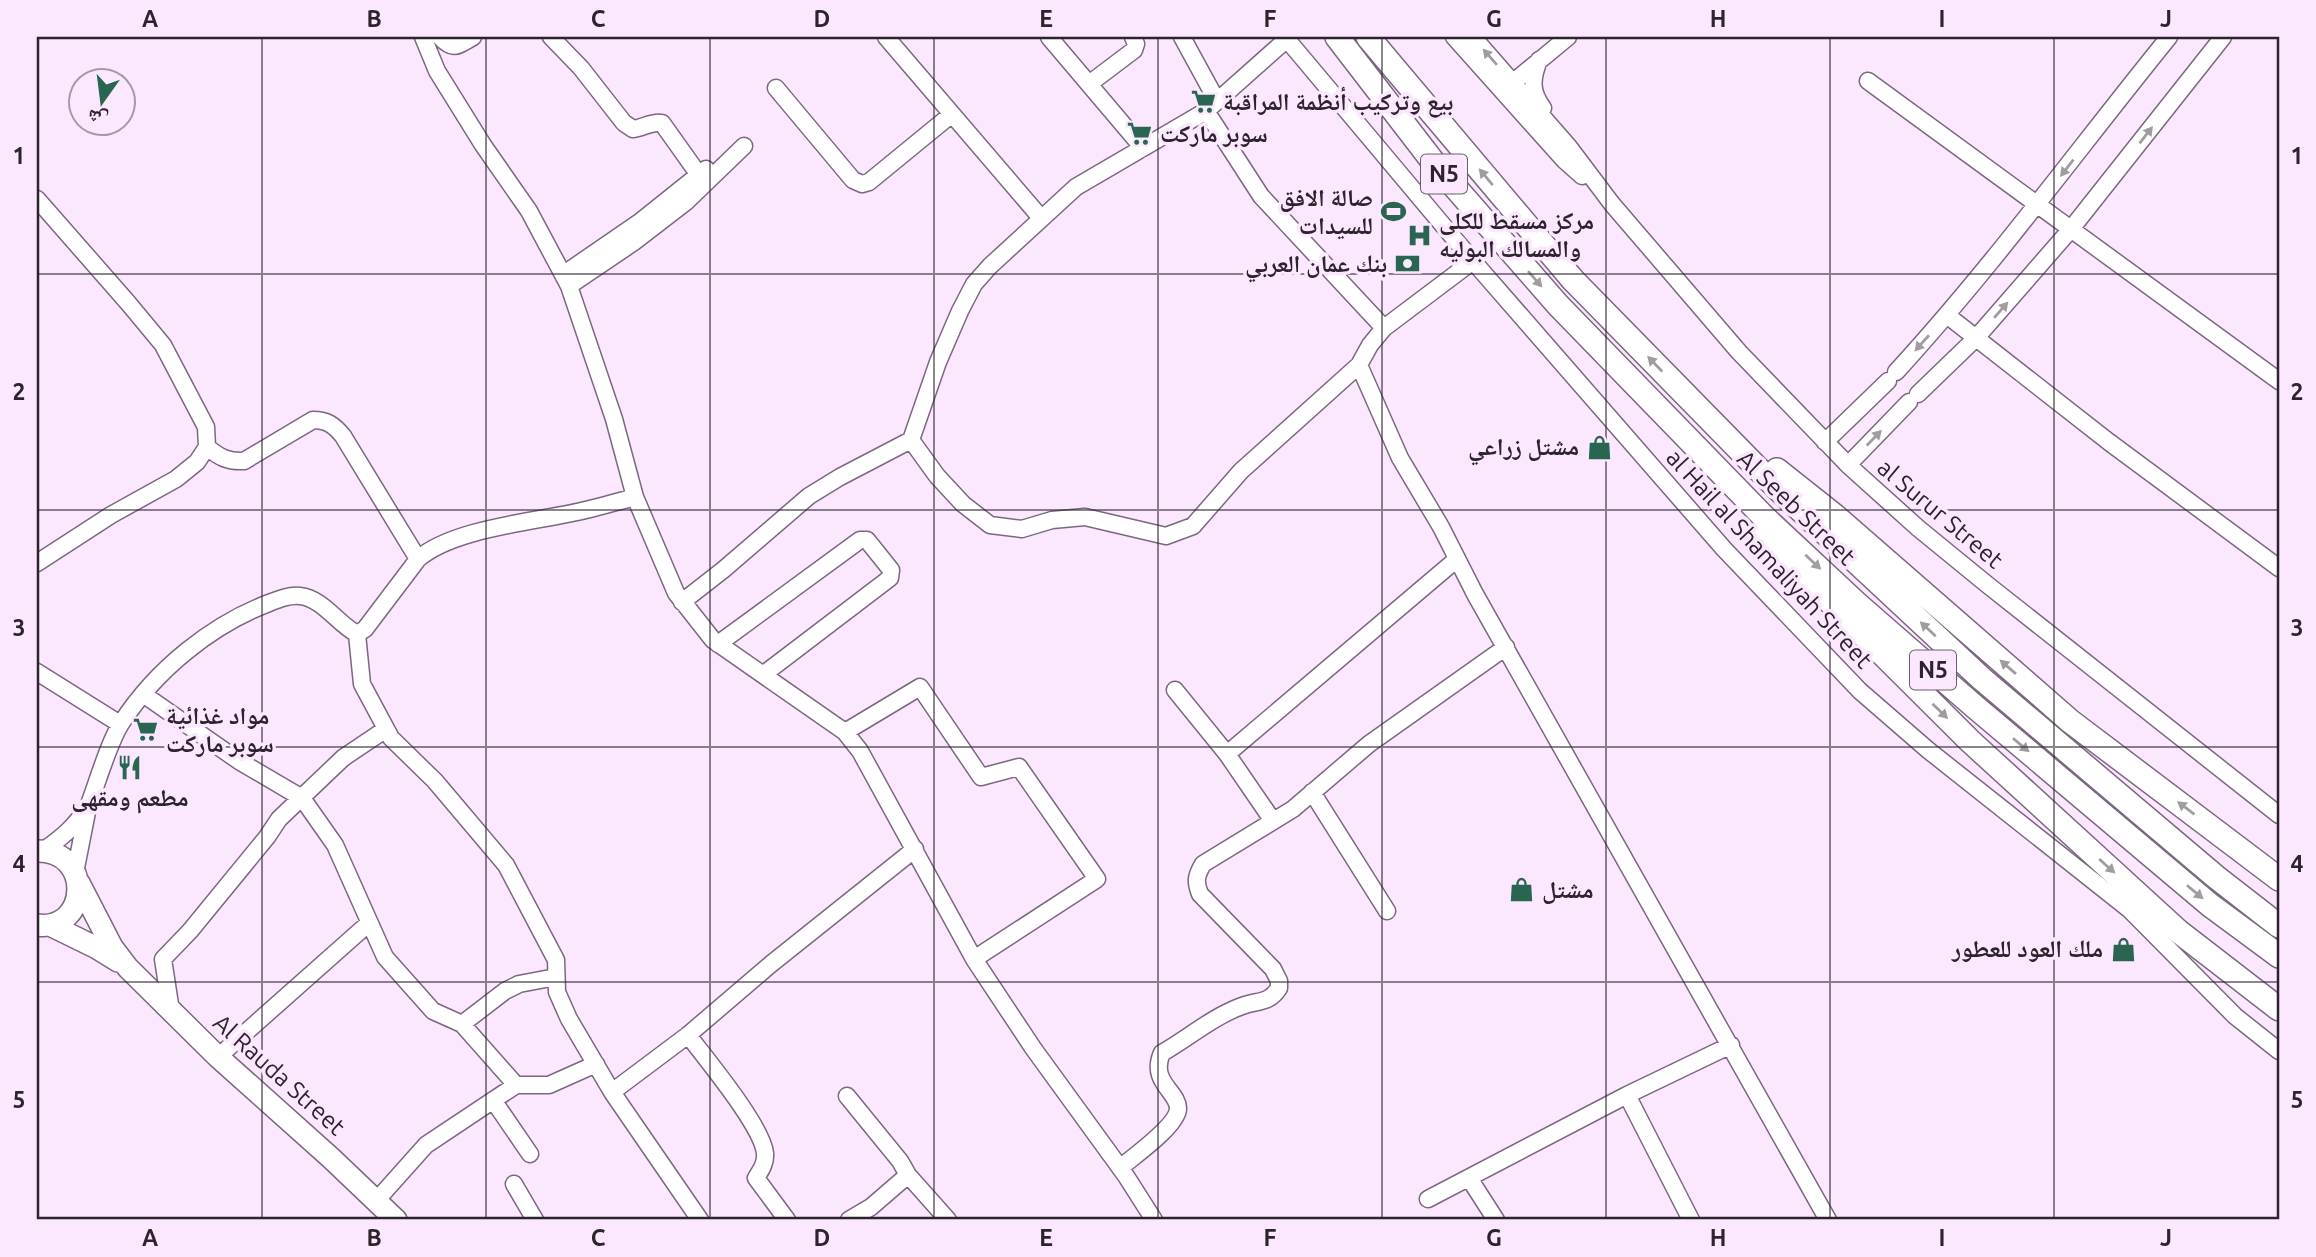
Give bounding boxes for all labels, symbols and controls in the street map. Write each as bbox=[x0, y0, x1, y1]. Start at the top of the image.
text: A bbox=[142, 6, 158, 31]
text: B bbox=[366, 6, 382, 31]
text: C bbox=[591, 6, 606, 31]
text: D bbox=[814, 6, 830, 31]
text: E bbox=[1039, 6, 1053, 31]
text: F bbox=[1264, 6, 1277, 31]
text: G bbox=[1486, 6, 1502, 31]
text: H bbox=[1710, 6, 1726, 31]
text: I bbox=[1939, 6, 1945, 31]
text: J bbox=[2160, 6, 2172, 31]
one-way arrow bbox=[1482, 48, 1498, 66]
north arrow bbox=[66, 66, 136, 136]
place label: بيع وتركيب أنظمة المراقبة bbox=[1223, 86, 1453, 118]
supermarket icon: بيع وتركيب أنظمة المراقبة bbox=[1189, 88, 1217, 116]
text: ش bbox=[85, 104, 111, 132]
supermarket icon: سوبر ماركت bbox=[1126, 120, 1154, 148]
place label: سوبر ماركت bbox=[1160, 120, 1268, 148]
one-way arrow bbox=[2138, 126, 2153, 144]
text: 1 bbox=[13, 143, 25, 168]
text: 1 bbox=[2291, 143, 2303, 168]
road number: N5 bbox=[1421, 154, 1467, 194]
one-way arrow bbox=[2059, 158, 2074, 176]
one-way arrow bbox=[1478, 168, 1493, 186]
place label: صالة الافق للسيدات bbox=[1280, 184, 1373, 240]
sports icon: صالة الافق للسيدات bbox=[1379, 198, 1407, 226]
place label: مركز مسقط للكلى والمسالك البوليه bbox=[1439, 207, 1594, 263]
hospital icon: مركز مسقط للكلى والمسالك البوليه bbox=[1405, 221, 1433, 249]
place label: بنك عمان العربي bbox=[1245, 250, 1387, 283]
bank icon: بنك عمان العربي bbox=[1393, 250, 1421, 278]
one-way arrow bbox=[1527, 271, 1542, 288]
one-way arrow bbox=[1993, 301, 2009, 319]
one-way arrow bbox=[1915, 334, 1931, 351]
one-way arrow bbox=[1646, 355, 1663, 372]
text: 2 bbox=[13, 379, 25, 404]
text: 2 bbox=[2291, 379, 2303, 404]
one-way arrow bbox=[1865, 430, 1881, 447]
place label: مشتل زراعي bbox=[1468, 433, 1579, 466]
shop icon: مشتل زراعي bbox=[1585, 433, 1613, 461]
street label: al Hail al Shamaliyah Street bbox=[1661, 444, 1878, 674]
street label: Al Seeb Street bbox=[1732, 445, 1861, 571]
street label: al Surur Street bbox=[1872, 454, 2009, 574]
one-way arrow bbox=[1804, 554, 1821, 570]
text: 3 bbox=[13, 615, 25, 640]
text: 3 bbox=[2291, 615, 2303, 640]
one-way arrow bbox=[1919, 621, 1937, 637]
road number: N5 bbox=[1910, 650, 1956, 690]
one-way arrow bbox=[1999, 660, 2016, 675]
place label: مواد غذائية سوبر ماركت bbox=[166, 702, 274, 758]
one-way arrow bbox=[1931, 703, 1948, 719]
supermarket icon: مواد غذائية سوبر ماركت bbox=[132, 716, 160, 744]
one-way arrow bbox=[2012, 737, 2029, 752]
restaurant icon: مطعم ومقهى bbox=[116, 753, 144, 781]
place label: مطعم ومقهى bbox=[71, 784, 189, 814]
one-way arrow bbox=[2177, 801, 2195, 816]
text: 4 bbox=[13, 851, 26, 876]
text: 4 bbox=[2291, 851, 2304, 876]
one-way arrow bbox=[2098, 858, 2116, 874]
shop icon: مشتل bbox=[1508, 876, 1536, 904]
place label: مشتل bbox=[1542, 876, 1594, 904]
one-way arrow bbox=[2186, 884, 2203, 899]
place label: ملك العود للعطور bbox=[1951, 935, 2103, 962]
shop icon: ملك العود للعطور bbox=[2109, 935, 2137, 963]
street label: Al Rauda Street bbox=[208, 1009, 351, 1141]
text: 5 bbox=[13, 1087, 25, 1112]
text: 5 bbox=[2291, 1087, 2303, 1112]
text: A bbox=[142, 1225, 158, 1250]
text: B bbox=[366, 1225, 382, 1250]
text: C bbox=[591, 1225, 606, 1250]
text: D bbox=[814, 1225, 830, 1250]
text: E bbox=[1039, 1225, 1053, 1250]
text: F bbox=[1264, 1225, 1277, 1250]
text: G bbox=[1486, 1225, 1502, 1250]
text: H bbox=[1710, 1225, 1726, 1250]
text: I bbox=[1939, 1225, 1945, 1250]
text: J bbox=[2160, 1225, 2172, 1250]

